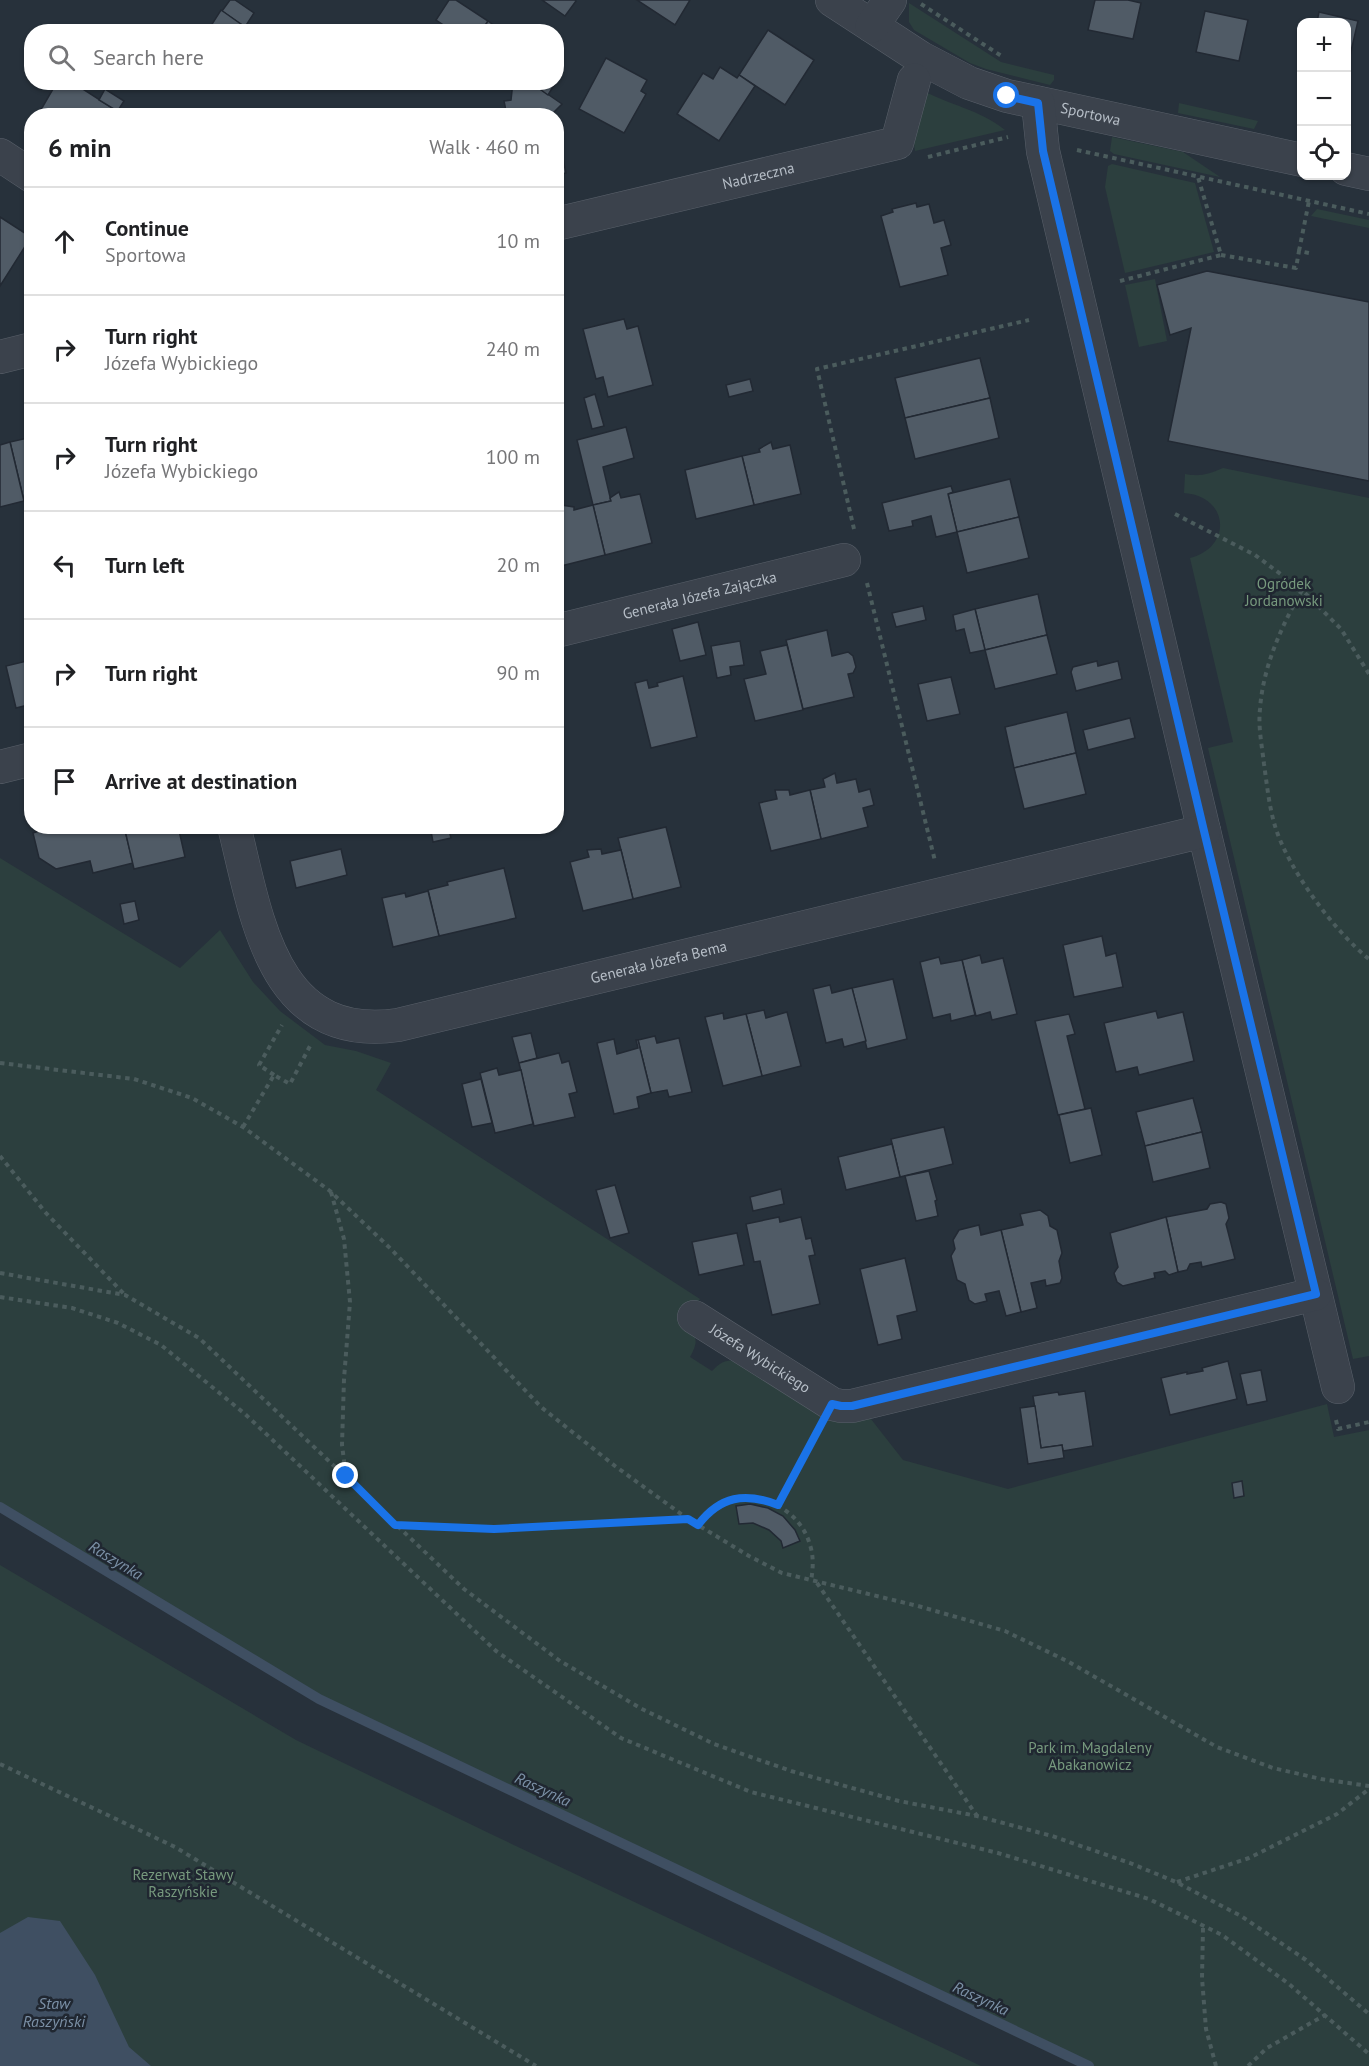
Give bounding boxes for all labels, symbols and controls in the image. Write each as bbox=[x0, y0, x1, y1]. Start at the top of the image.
map controls bbox=[1297, 18, 1351, 180]
button: + bbox=[1297, 18, 1351, 72]
search box bbox=[24, 24, 564, 90]
icon: search bbox=[45, 41, 78, 74]
text: Search here bbox=[93, 43, 204, 71]
button: − bbox=[1297, 72, 1351, 126]
route start bbox=[993, 82, 1019, 108]
street label: Sportowa bbox=[1059, 98, 1122, 129]
button: locate bbox=[1297, 126, 1351, 180]
text: 6 min bbox=[48, 131, 111, 164]
text: Walk · 460 m bbox=[429, 134, 540, 160]
street label: Nadrzeczna bbox=[720, 158, 796, 193]
text: Continue bbox=[105, 214, 189, 242]
icon: ahead bbox=[48, 225, 81, 258]
text: 10 m bbox=[497, 228, 540, 254]
text: Sportowa bbox=[105, 242, 186, 268]
text: Turn right bbox=[105, 322, 197, 350]
icon: right bbox=[48, 333, 81, 366]
text: 240 m bbox=[486, 336, 540, 362]
text: Józefa Wybickiego bbox=[105, 350, 258, 376]
text: Turn right bbox=[105, 430, 197, 458]
icon: right bbox=[48, 441, 81, 474]
text: 100 m bbox=[486, 444, 540, 470]
text: Józefa Wybickiego bbox=[105, 458, 258, 484]
icon: left bbox=[48, 549, 81, 582]
text: Turn left bbox=[105, 551, 185, 579]
text: 20 m bbox=[497, 552, 540, 578]
street label: Generała Józefa Zajączka bbox=[621, 567, 779, 623]
park label: Ogródek Jordanowski bbox=[1244, 574, 1323, 610]
icon: right bbox=[48, 657, 81, 690]
text: Turn right bbox=[105, 659, 197, 687]
text: 90 m bbox=[497, 660, 540, 686]
icon: arrive bbox=[48, 765, 81, 798]
text: Arrive at destination bbox=[105, 767, 297, 795]
street label: Generała Józefa Bema bbox=[589, 936, 729, 987]
street label: Józefa Wybickiego bbox=[706, 1319, 814, 1397]
route end bbox=[332, 1462, 358, 1488]
water label: Raszynka bbox=[85, 1536, 147, 1584]
park label: Park im. Magdaleny Abakanowicz bbox=[1028, 1738, 1152, 1774]
water label: Raszynka bbox=[512, 1767, 574, 1811]
park label: Rezerwat Stawy Raszyńskie bbox=[133, 1865, 234, 1901]
water label: Raszynka bbox=[950, 1976, 1012, 2020]
water label: Staw Raszyński bbox=[23, 1993, 86, 2031]

